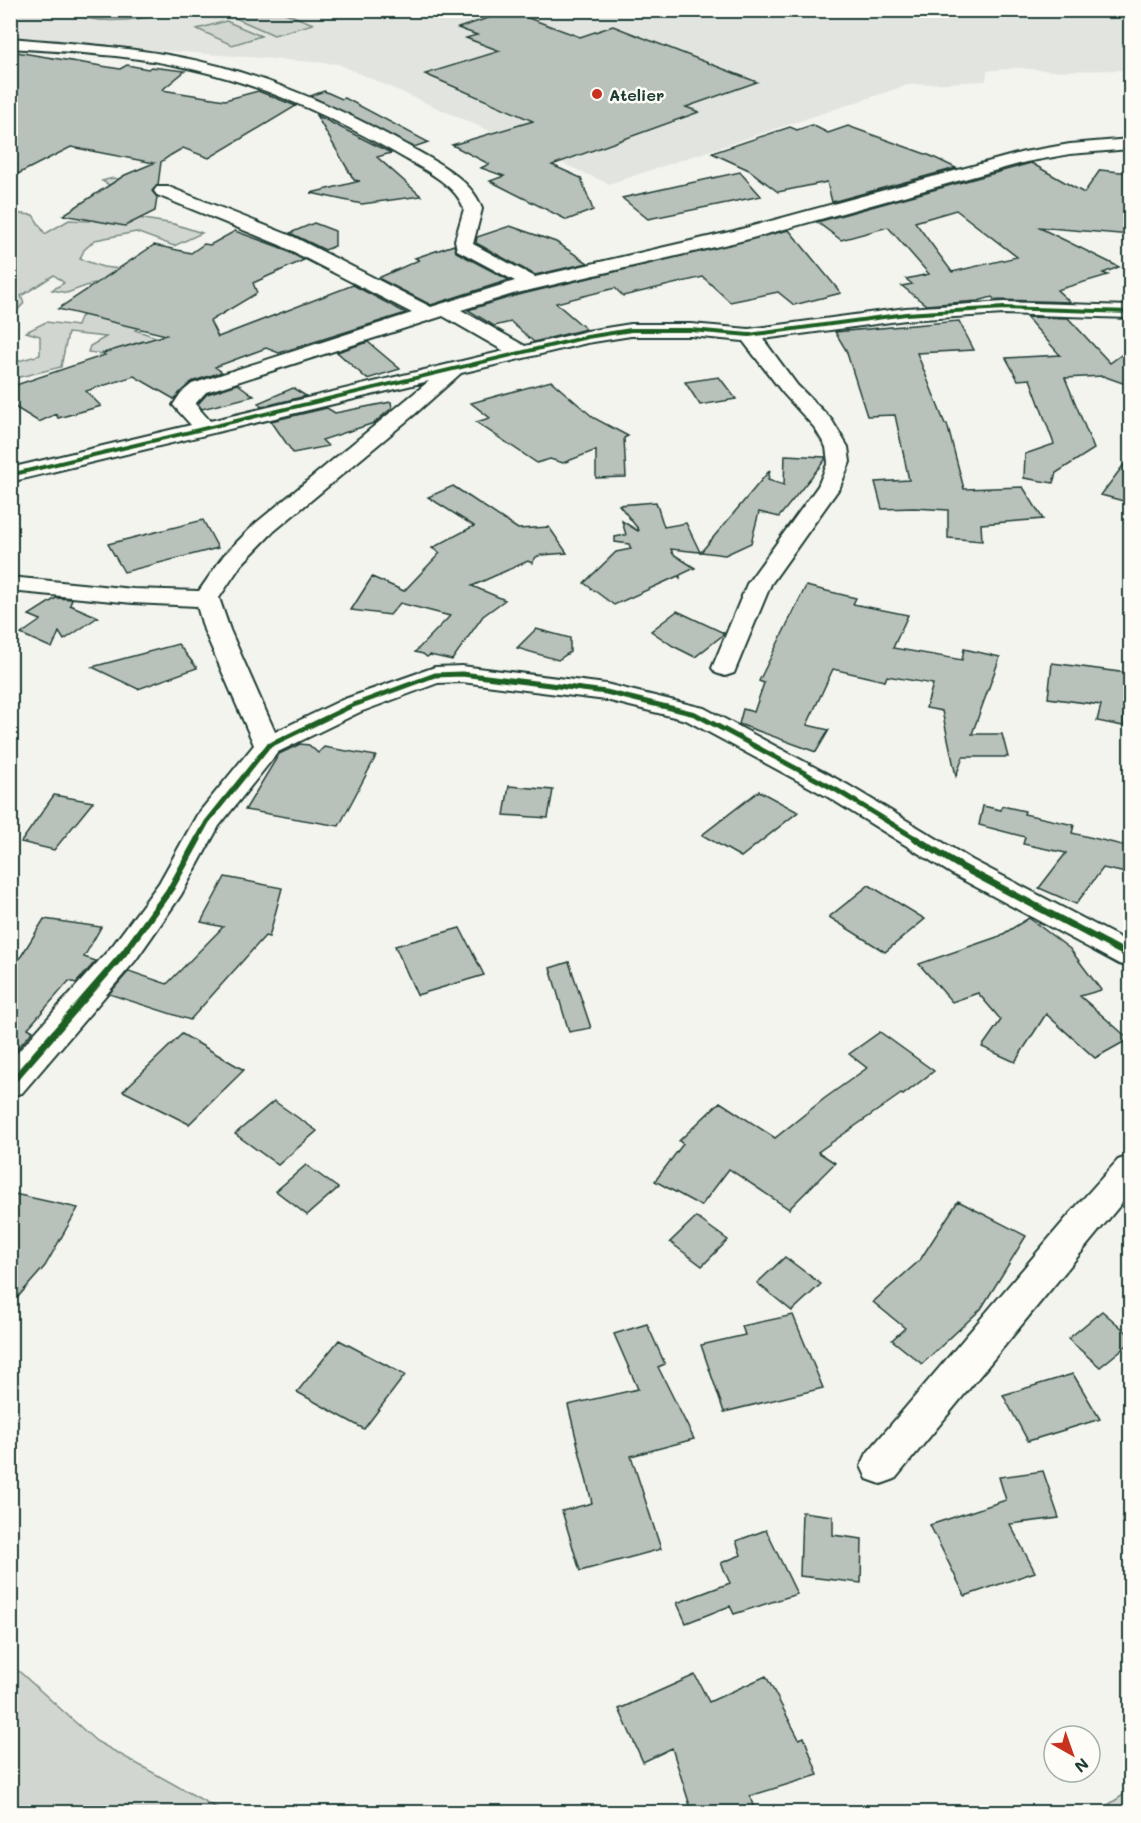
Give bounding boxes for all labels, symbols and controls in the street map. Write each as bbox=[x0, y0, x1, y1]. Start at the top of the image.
place label: Atelier bbox=[609, 84, 664, 105]
marker: Atelier bbox=[590, 87, 604, 101]
north arrow bbox=[1042, 1724, 1102, 1784]
text: N bbox=[1071, 1754, 1093, 1778]

